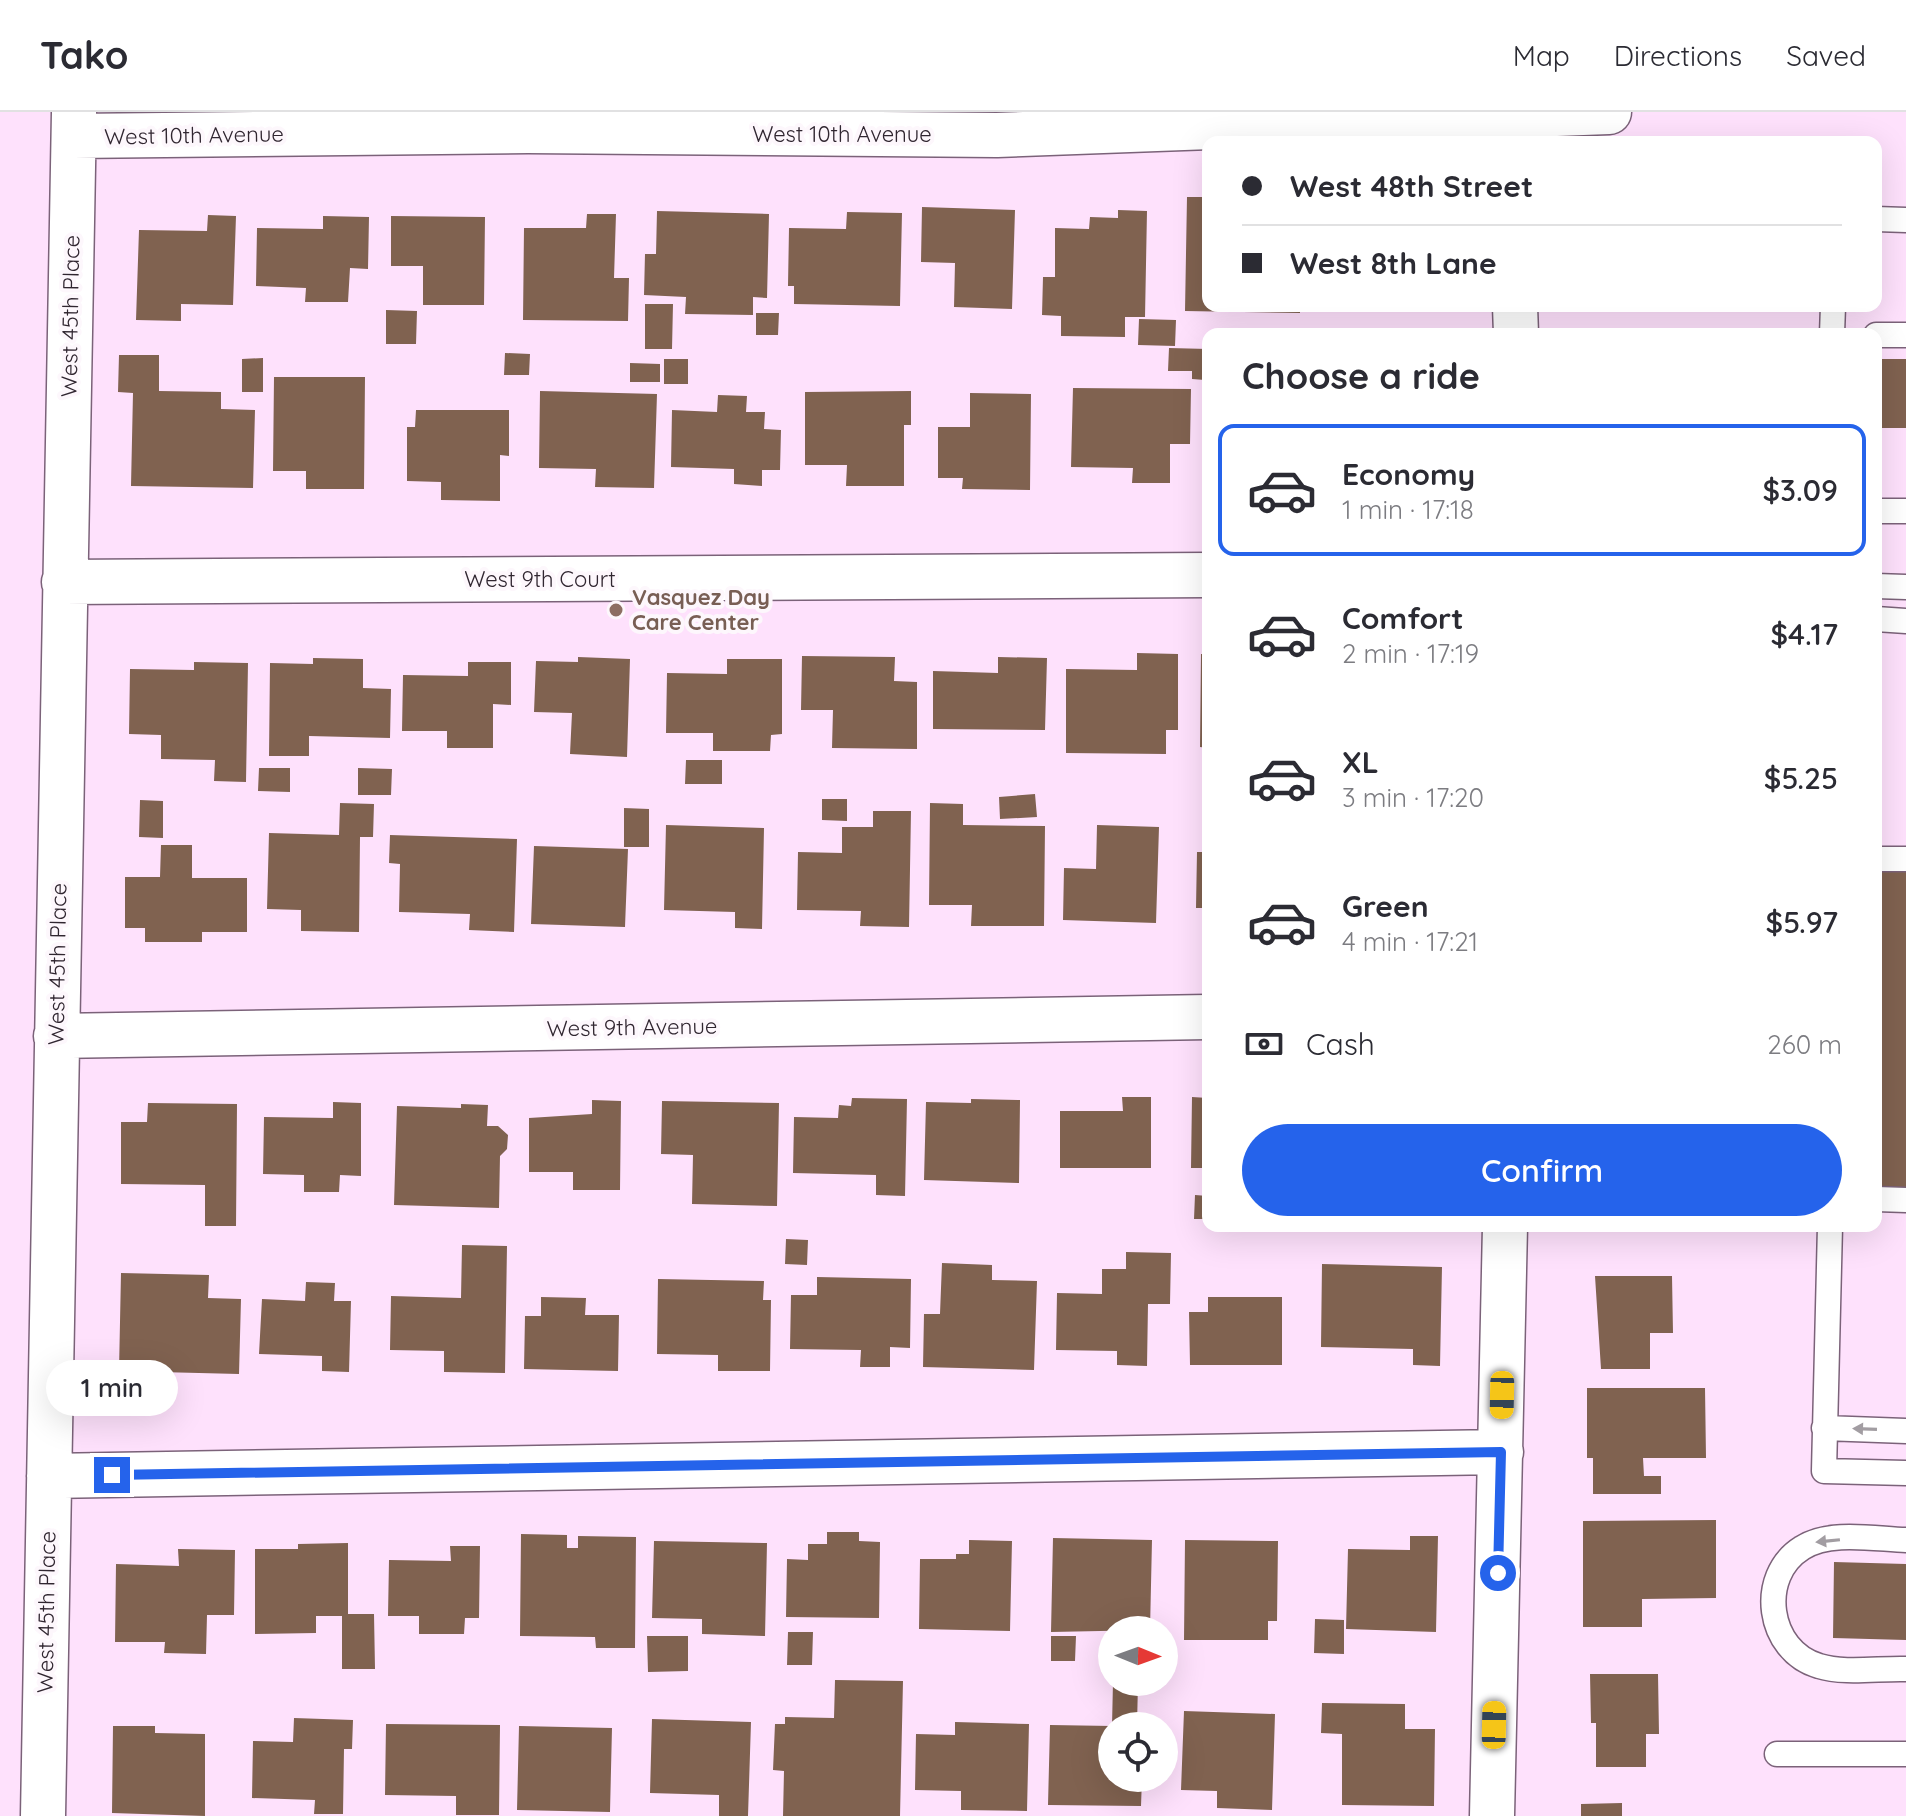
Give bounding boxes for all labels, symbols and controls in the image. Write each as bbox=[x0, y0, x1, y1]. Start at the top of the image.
text: Tako bbox=[40, 31, 128, 79]
text: Map bbox=[1513, 38, 1570, 73]
text: Directions bbox=[1614, 38, 1742, 73]
text: Saved bbox=[1786, 38, 1866, 73]
street label: West 10th Avenue bbox=[104, 119, 284, 151]
street label: West 10th Avenue bbox=[752, 120, 932, 148]
text: West 48th Street bbox=[1290, 167, 1533, 205]
street label: West 45th Place bbox=[55, 235, 85, 397]
text: West 8th Lane bbox=[1290, 244, 1497, 282]
text: Choose a ride bbox=[1242, 353, 1480, 398]
icon: car bbox=[1246, 454, 1318, 526]
text: Economy bbox=[1342, 455, 1475, 493]
text: $3.09 bbox=[1762, 471, 1838, 509]
text: 1 min · 17:18 bbox=[1342, 493, 1474, 526]
street label: West 9th Court bbox=[464, 565, 616, 593]
place label: Vasquez Day Care Center bbox=[632, 583, 770, 636]
icon: car bbox=[1246, 598, 1318, 670]
text: Comfort bbox=[1342, 599, 1463, 637]
marker: Vasquez Day Care Center bbox=[607, 601, 625, 619]
text: $4.17 bbox=[1770, 615, 1838, 653]
text: 2 min · 17:19 bbox=[1342, 637, 1479, 670]
icon: car bbox=[1246, 742, 1318, 814]
text: XL bbox=[1342, 743, 1379, 781]
text: $5.25 bbox=[1764, 759, 1838, 797]
text: 3 min · 17:20 bbox=[1342, 781, 1484, 814]
street label: West 45th Place bbox=[42, 883, 72, 1045]
icon: car bbox=[1246, 886, 1318, 958]
text: Green bbox=[1342, 887, 1429, 925]
text: $5.97 bbox=[1766, 903, 1838, 941]
text: 4 min · 17:21 bbox=[1342, 925, 1478, 958]
street label: West 9th Avenue bbox=[546, 1012, 718, 1042]
icon: cash bbox=[1242, 1022, 1286, 1066]
text: Cash bbox=[1306, 1025, 1375, 1063]
text: 260 m bbox=[1767, 1028, 1842, 1061]
button: Confirm bbox=[1242, 1124, 1842, 1216]
callout: 1 min bbox=[46, 1359, 178, 1415]
text: 1 min bbox=[81, 1371, 143, 1404]
car bbox=[1490, 1371, 1514, 1419]
one-way arrow bbox=[1852, 1423, 1877, 1436]
route end bbox=[94, 1457, 130, 1493]
street label: West 45th Place bbox=[31, 1531, 61, 1693]
one-way arrow bbox=[1816, 1534, 1841, 1547]
route start bbox=[1480, 1555, 1516, 1591]
north arrow bbox=[1098, 1616, 1178, 1696]
map controls bbox=[1098, 1616, 1178, 1792]
car bbox=[1482, 1701, 1506, 1749]
button: locate bbox=[1098, 1712, 1178, 1792]

